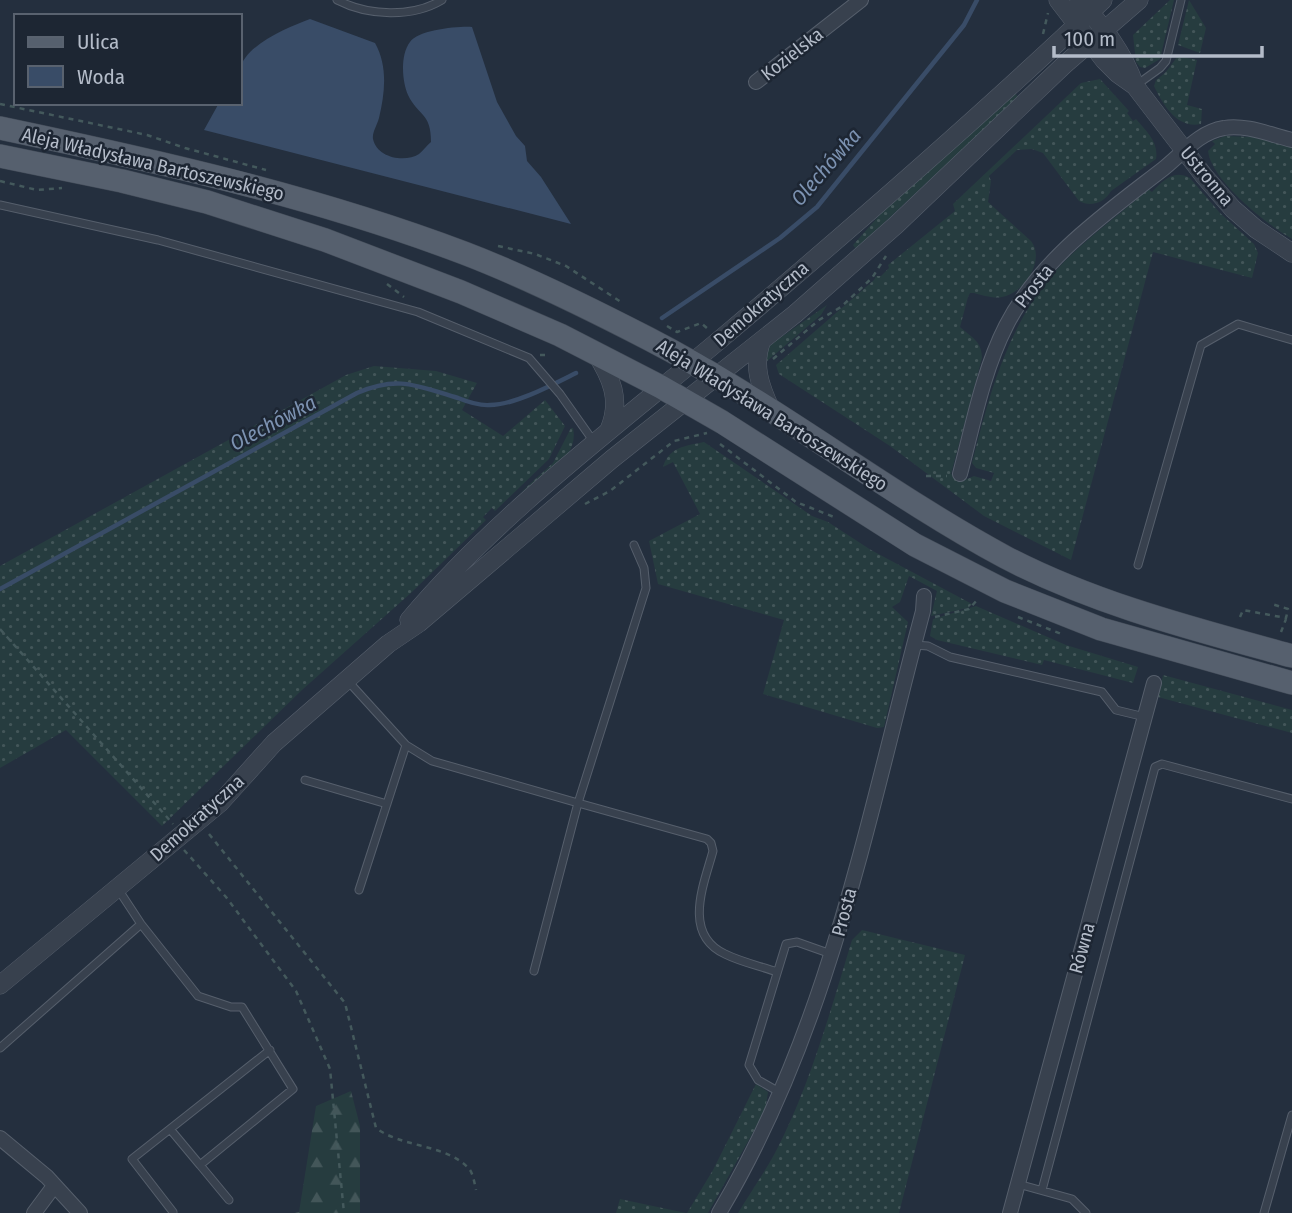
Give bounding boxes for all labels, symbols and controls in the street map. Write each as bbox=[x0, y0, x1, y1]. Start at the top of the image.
legend bbox=[14, 14, 242, 105]
scale bar bbox=[1054, 14, 1262, 58]
street label: Kozielska bbox=[756, 23, 828, 85]
text: 100 m bbox=[1064, 26, 1115, 52]
text: Ulica bbox=[77, 29, 119, 55]
text: Woda bbox=[77, 64, 125, 90]
street label: Aleja Władysława Bartoszewskiego bbox=[20, 123, 286, 205]
water label: Olechówka bbox=[785, 123, 867, 211]
street label: Ustronna bbox=[1175, 141, 1239, 211]
street label: Demokratyczna bbox=[709, 256, 813, 352]
street label: Prosta bbox=[1010, 260, 1058, 312]
street label: Aleja Władysława Bartoszewskiego bbox=[652, 334, 892, 496]
water label: Olechówka bbox=[225, 389, 321, 457]
street label: Demokratyczna bbox=[145, 770, 249, 866]
street label: Prosta bbox=[827, 885, 861, 939]
street label: Równa bbox=[1064, 920, 1100, 976]

